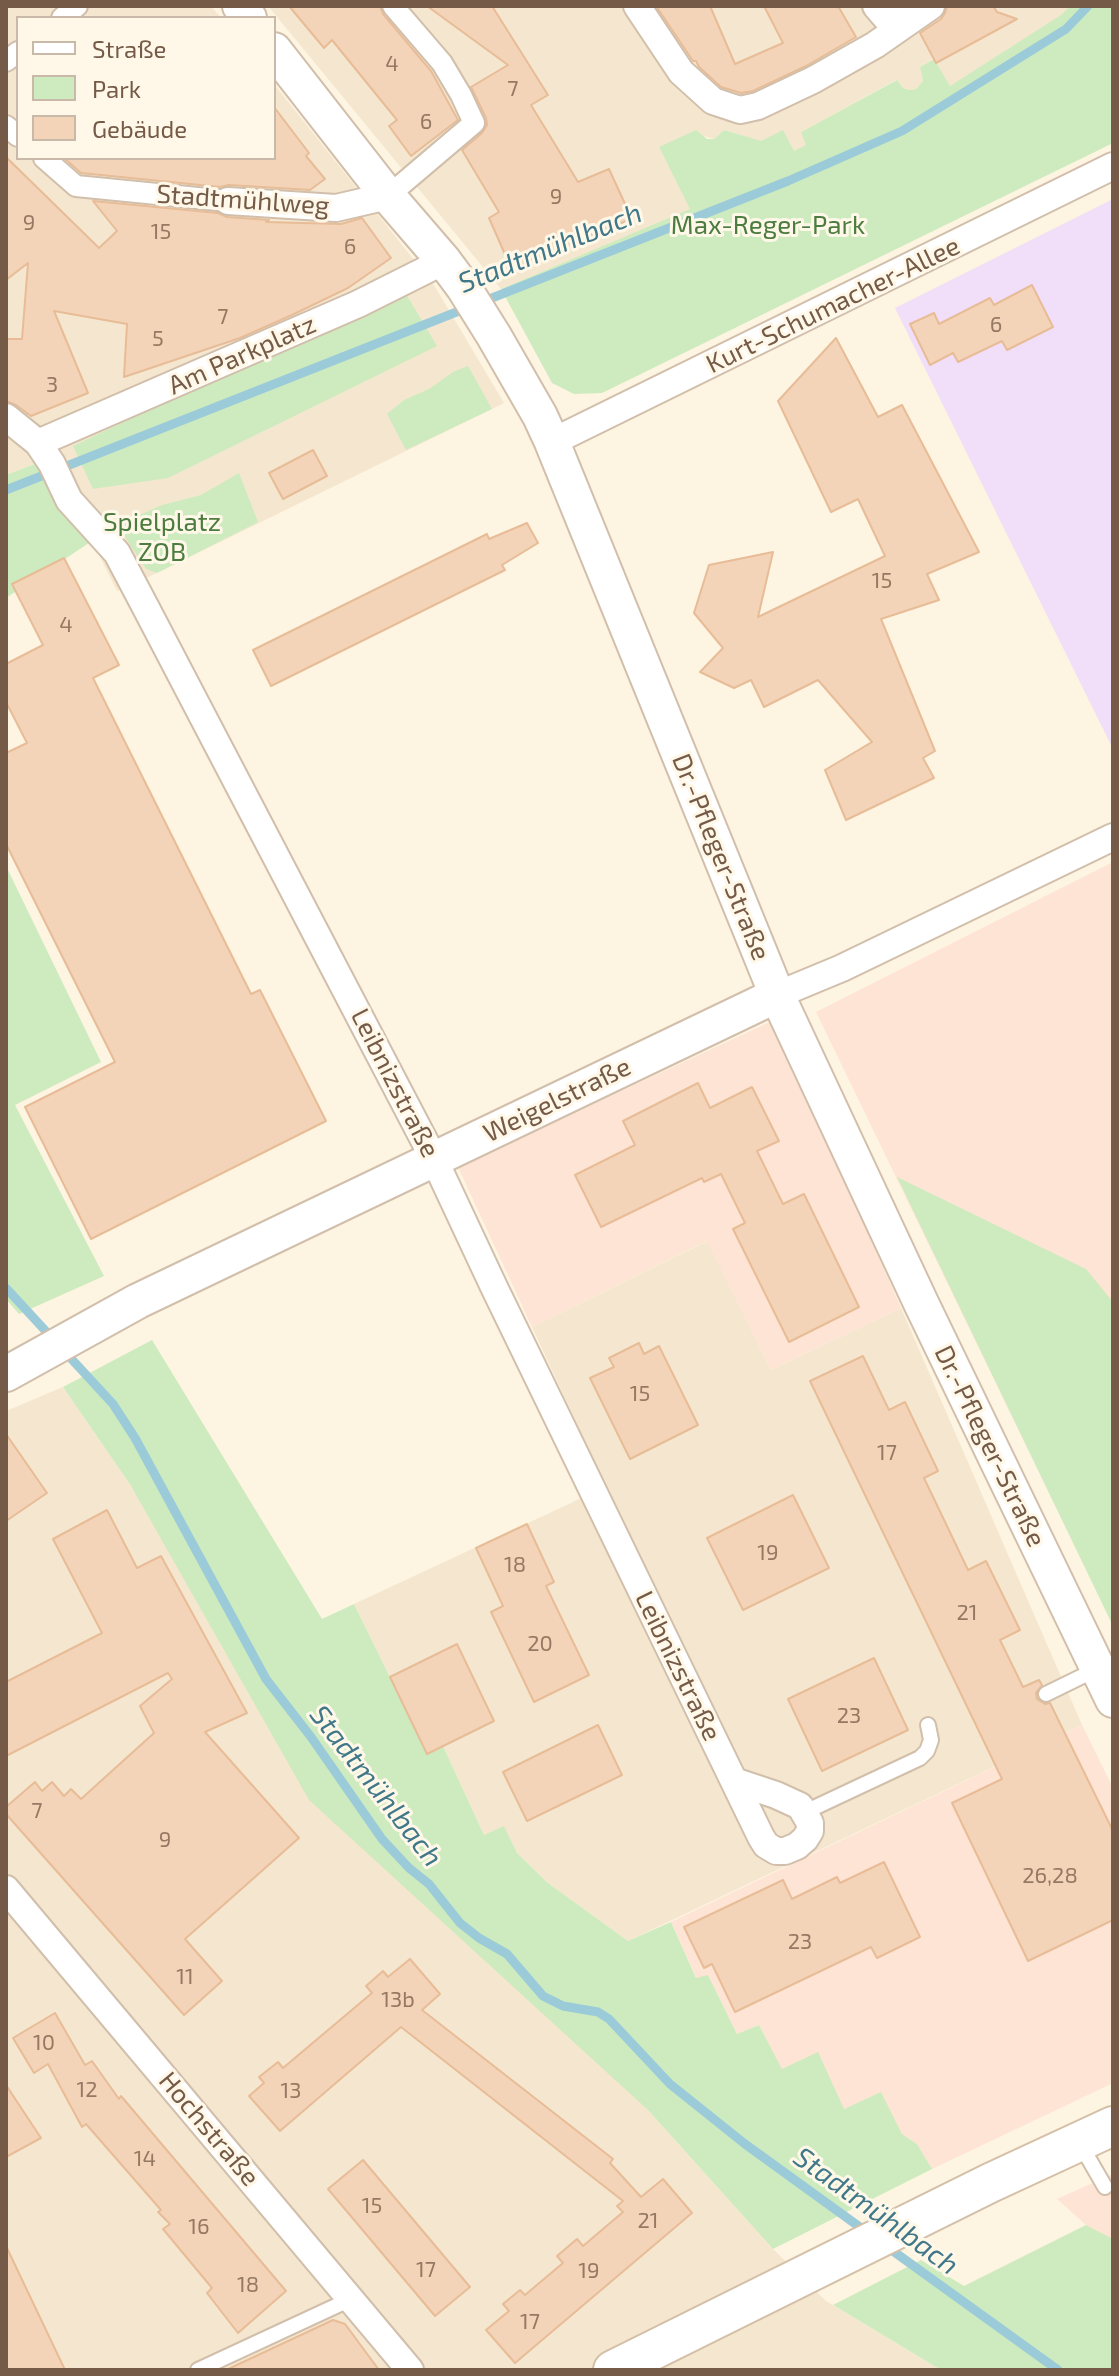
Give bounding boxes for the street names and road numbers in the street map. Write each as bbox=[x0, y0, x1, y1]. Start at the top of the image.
street label: Stadtmühlweg bbox=[155, 178, 331, 222]
street label: Kurt-Schumacher-Allee bbox=[701, 230, 965, 380]
street label: Am Parkplatz bbox=[163, 309, 321, 401]
street label: Dr.-Pfleger-Straße bbox=[665, 749, 777, 965]
street label: Leibnizstraße bbox=[344, 1003, 446, 1163]
street label: Weigelstraße bbox=[478, 1051, 636, 1149]
street label: Dr.-Pfleger-Straße bbox=[928, 1340, 1052, 1552]
street label: Leibnizstraße bbox=[628, 1586, 728, 1746]
street label: Hochstraße bbox=[152, 2066, 266, 2192]

